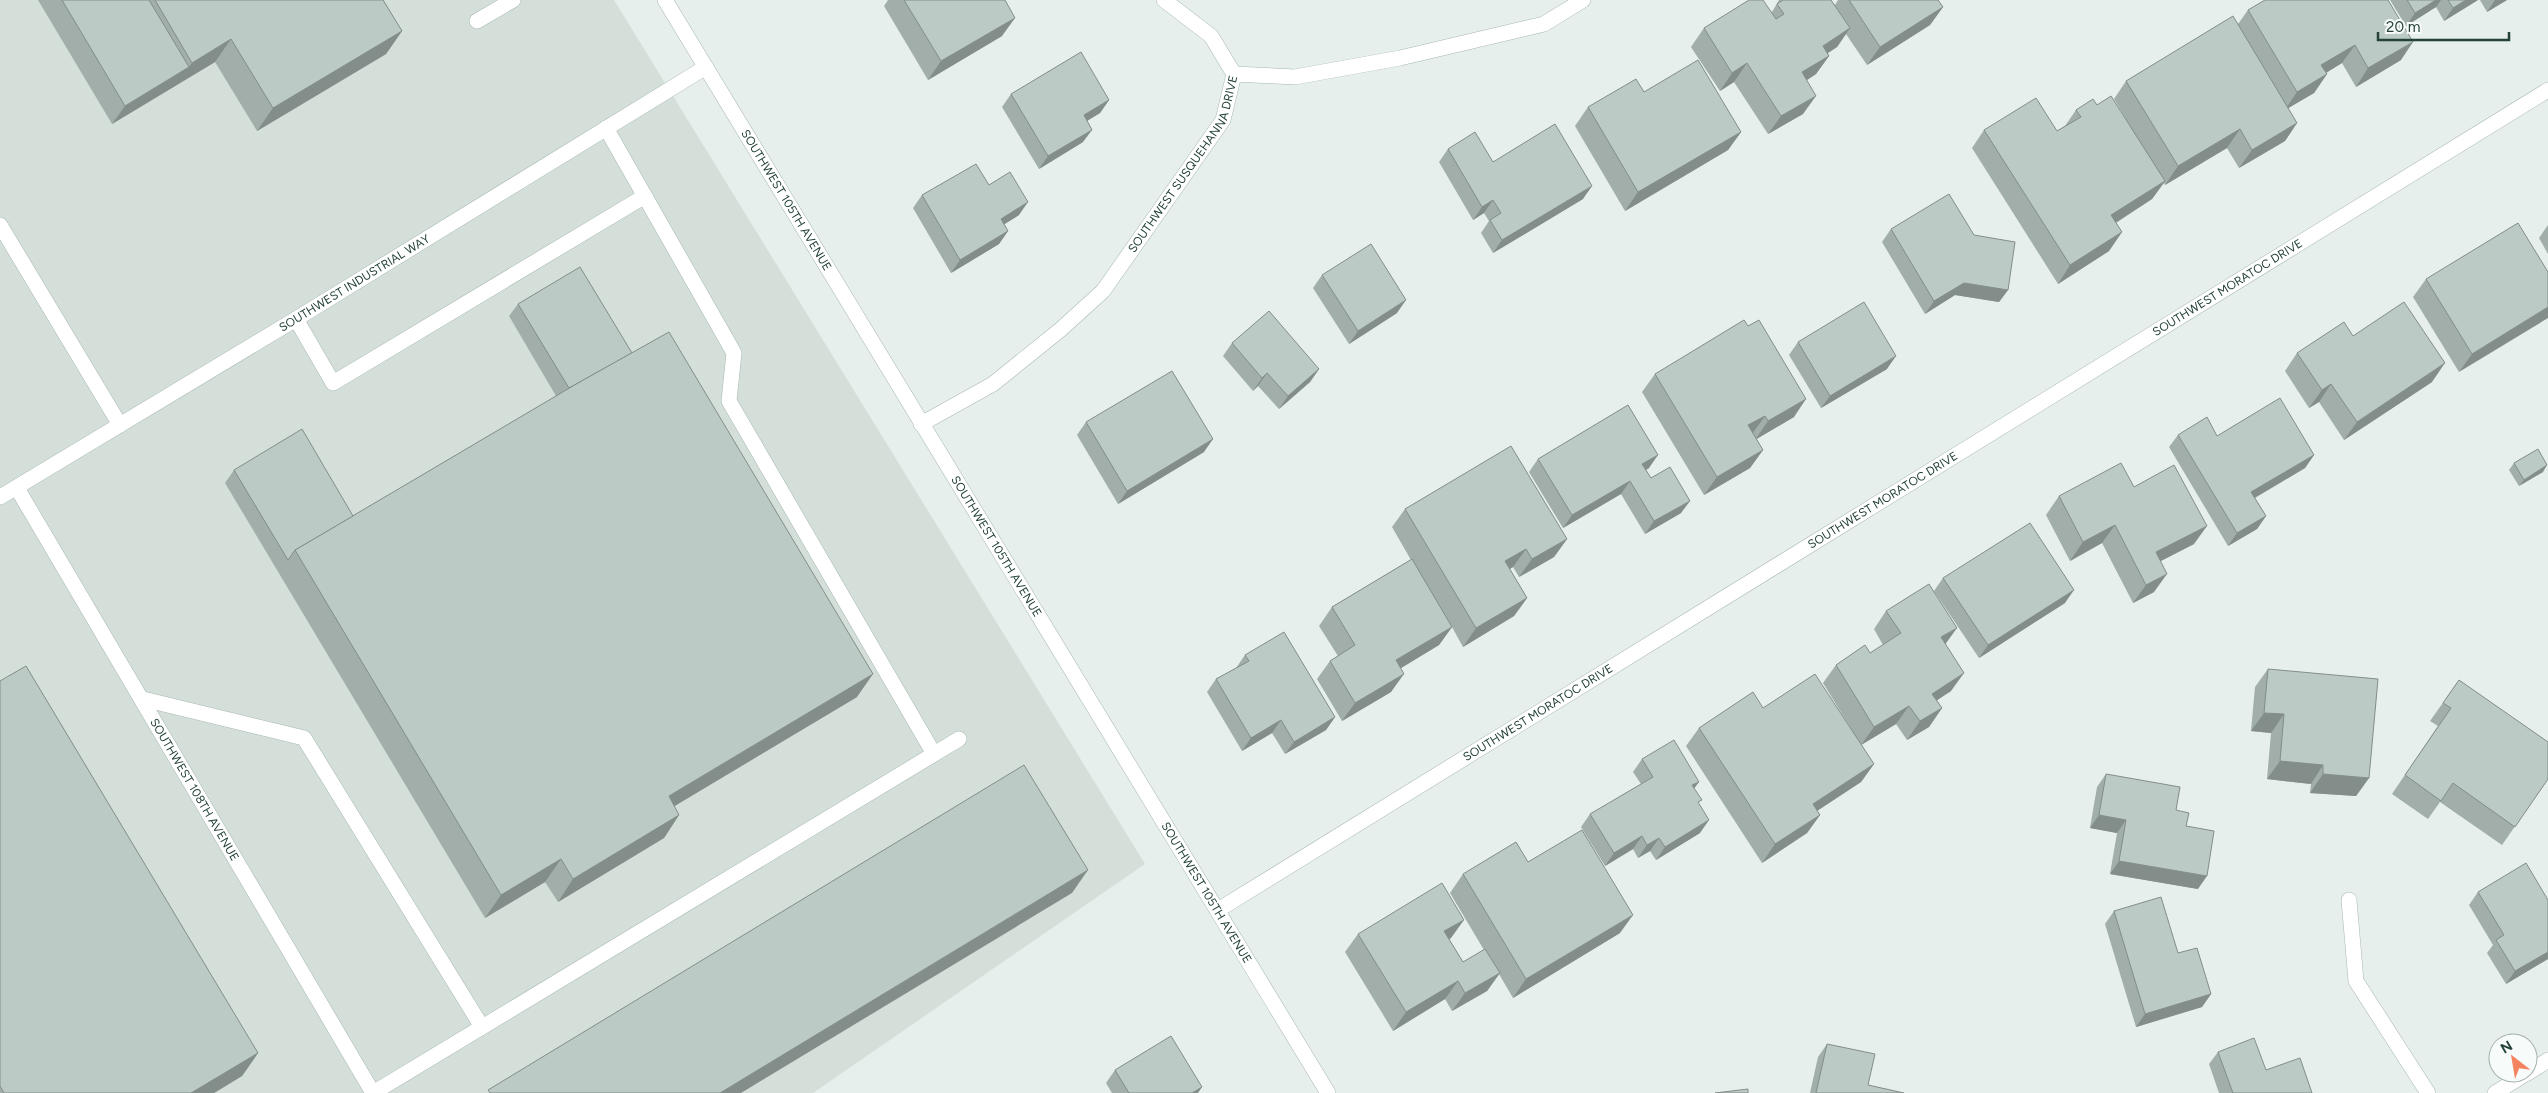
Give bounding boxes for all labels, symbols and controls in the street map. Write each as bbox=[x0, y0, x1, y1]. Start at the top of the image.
scale bar bbox=[2378, 10, 2509, 42]
text: 20 m bbox=[2386, 18, 2420, 36]
street label: SOUTHWEST SUSQUEHANNA DRIVE bbox=[1125, 74, 1240, 255]
street label: SOUTHWEST 105TH AVENUE bbox=[738, 127, 834, 273]
street label: SOUTHWEST INDUSTRIAL WAY bbox=[277, 231, 433, 335]
street label: SOUTHWEST MORATOC DRIVE bbox=[2150, 236, 2305, 339]
street label: SOUTHWEST MORATOC DRIVE bbox=[1805, 449, 1960, 552]
street label: SOUTHWEST 105TH AVENUE bbox=[948, 473, 1045, 619]
street label: SOUTHWEST MORATOC DRIVE bbox=[1461, 661, 1616, 764]
street label: SOUTHWEST 108TH AVENUE bbox=[147, 716, 242, 863]
street label: SOUTHWEST 105TH AVENUE bbox=[1158, 820, 1255, 966]
north arrow bbox=[2488, 1033, 2538, 1083]
text: N bbox=[2498, 1037, 2516, 1057]

